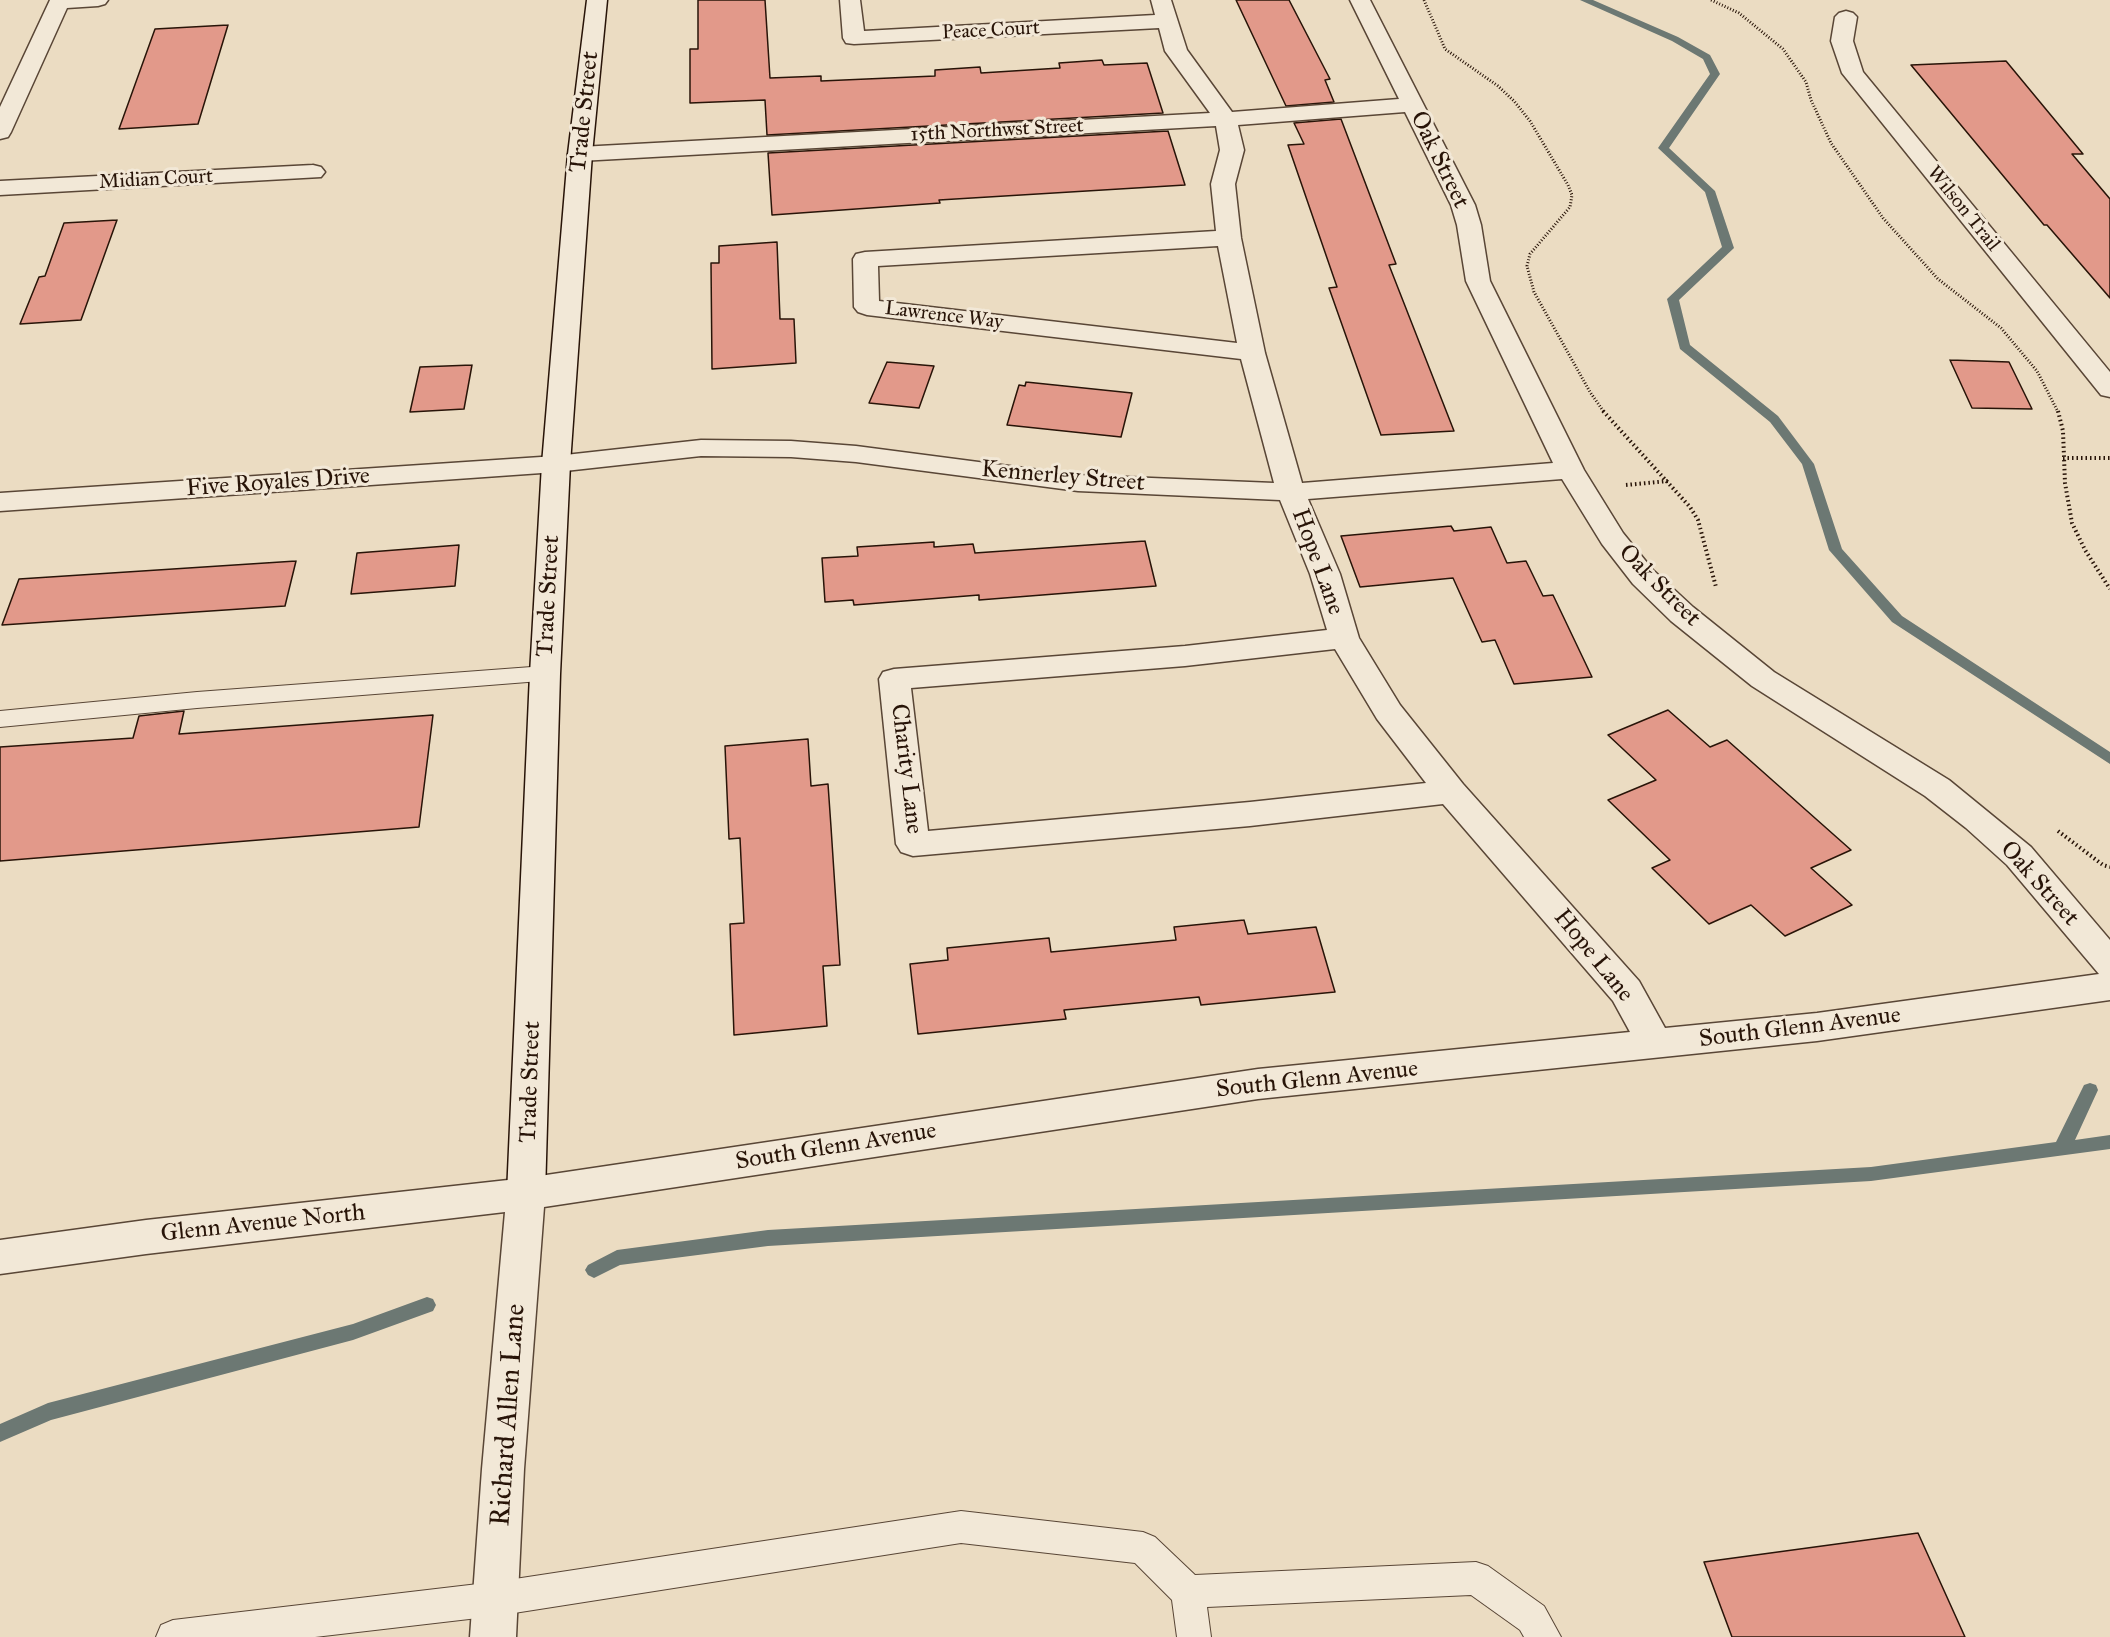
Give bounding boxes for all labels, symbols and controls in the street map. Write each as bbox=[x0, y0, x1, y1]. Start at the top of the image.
street label: Peace Court bbox=[941, 16, 1041, 46]
street label: Trade Street bbox=[564, 50, 606, 174]
street label: Oak Street bbox=[1403, 107, 1475, 213]
street label: 15th Northwst Street bbox=[910, 114, 1084, 148]
street label: Wilson Trail bbox=[1921, 162, 2005, 256]
street label: Midian Court bbox=[98, 165, 214, 195]
street label: Lawrence Way bbox=[883, 297, 1005, 335]
street label: Kennerley Street bbox=[980, 456, 1146, 498]
street label: Five Royales Drive bbox=[185, 462, 371, 504]
street label: Hope Lane bbox=[1285, 505, 1349, 619]
street label: Trade Street bbox=[531, 534, 567, 658]
street label: Oak Street bbox=[1612, 539, 1706, 633]
street label: Charity Lane bbox=[884, 702, 928, 836]
street label: Oak Street bbox=[1993, 836, 2085, 932]
street label: Hope Lane bbox=[1547, 904, 1639, 1008]
street label: South Glenn Avenue bbox=[1697, 1001, 1903, 1055]
street label: Trade Street bbox=[514, 1021, 548, 1143]
street label: South Glenn Avenue bbox=[1215, 1055, 1419, 1105]
street label: South Glenn Avenue bbox=[733, 1117, 939, 1177]
street label: Glenn Avenue North bbox=[159, 1199, 367, 1249]
street label: Richard Allen Lane bbox=[484, 1303, 534, 1527]

